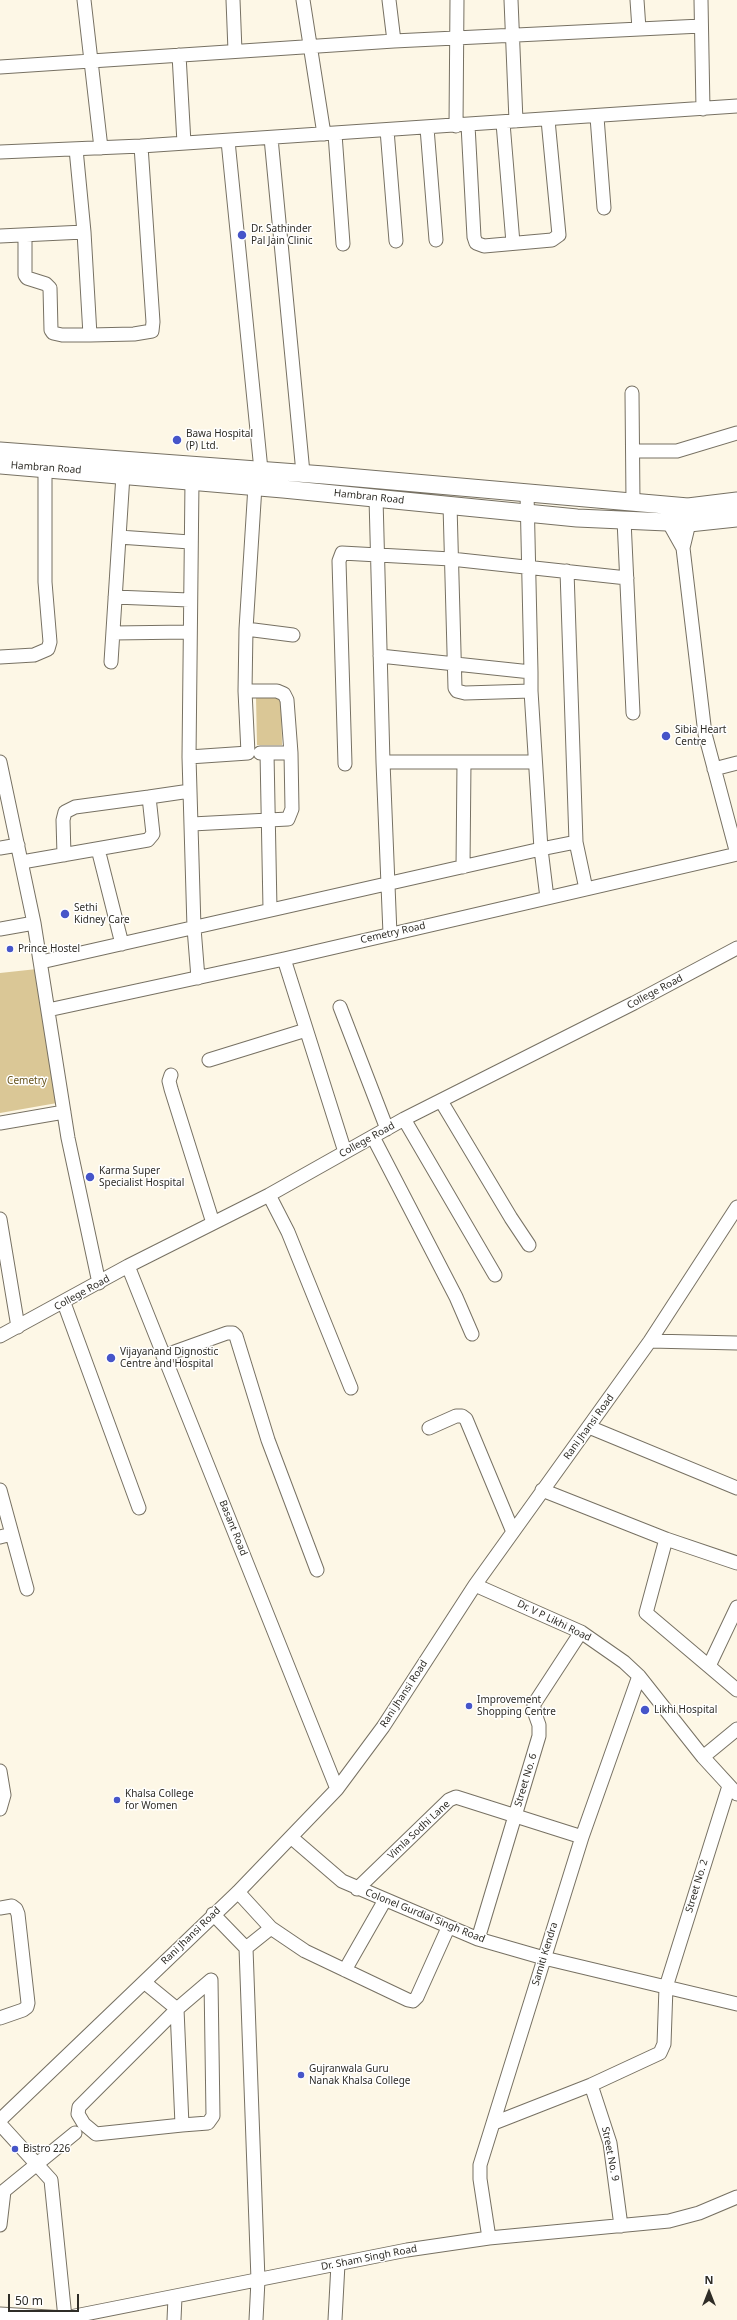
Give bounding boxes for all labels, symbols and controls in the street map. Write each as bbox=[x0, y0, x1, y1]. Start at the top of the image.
place label: Dr. Sathinder Pal Jain Clinic bbox=[251, 223, 313, 246]
marker: Dr. Sathinder Pal Jain Clinic bbox=[236, 229, 248, 241]
place label: Bawa Hospital (P) Ltd. bbox=[186, 428, 253, 452]
marker: Bawa Hospital (P) Ltd. bbox=[171, 434, 183, 446]
street label: Hambran Road bbox=[10, 460, 82, 476]
street label: Hambran Road bbox=[333, 487, 405, 507]
place label: Sibia Heart Centre bbox=[675, 724, 726, 748]
marker: Sibia Heart Centre bbox=[660, 730, 672, 742]
place label: Sethi Kidney Care bbox=[74, 902, 130, 926]
marker: Sethi Kidney Care bbox=[59, 908, 71, 920]
street label: Cemetry Road bbox=[359, 920, 427, 946]
place label: Prince Hostel bbox=[18, 943, 80, 955]
marker: Prince Hostel bbox=[5, 944, 15, 954]
street label: College Road bbox=[625, 972, 685, 1012]
park label: Cemetry bbox=[7, 1075, 47, 1087]
street label: College Road bbox=[337, 1120, 397, 1160]
place label: Karma Super Specialist Hospital bbox=[99, 1165, 184, 1188]
marker: Karma Super Specialist Hospital bbox=[84, 1171, 96, 1183]
street label: College Road bbox=[52, 1273, 112, 1313]
place label: Vijayanand Dignostic Centre and Hospital bbox=[120, 1346, 218, 1370]
marker: Vijayanand Dignostic Centre and Hospital bbox=[105, 1352, 117, 1364]
street label: Rani Jhansi Road bbox=[561, 1392, 617, 1462]
street label: Basant Road bbox=[216, 1498, 250, 1558]
street label: Dr. V P Likhi Road bbox=[515, 1598, 593, 1644]
street label: Rani Jhansi Road bbox=[378, 1658, 430, 1730]
place label: Improvement Shopping Centre bbox=[477, 1694, 556, 1718]
marker: Improvement Shopping Centre bbox=[464, 1701, 474, 1711]
marker: Likhi Hospital bbox=[639, 1704, 651, 1716]
place label: Likhi Hospital bbox=[654, 1704, 717, 1716]
street label: Street No. 6 bbox=[512, 1752, 540, 1808]
place label: Khalsa College for Women bbox=[125, 1788, 194, 1812]
marker: Khalsa College for Women bbox=[112, 1795, 122, 1805]
street label: Vimla Sodhi Lane bbox=[385, 1798, 453, 1862]
street label: Street No. 2 bbox=[683, 1858, 711, 1914]
street label: Colonel Gurdial Singh Road bbox=[363, 1886, 487, 1946]
street label: Rani Jhansi Road bbox=[159, 1905, 223, 1967]
street label: Samiti Kendra bbox=[530, 1921, 560, 1987]
place label: Gujranwala Guru Nanak Khalsa College bbox=[309, 2063, 410, 2086]
marker: Gujranwala Guru Nanak Khalsa College bbox=[296, 2070, 306, 2080]
street label: Street No. 9 bbox=[599, 2126, 621, 2182]
place label: Bistro 226 bbox=[23, 2143, 70, 2155]
marker: Bistro 226 bbox=[10, 2144, 20, 2154]
street label: Dr. Sham Singh Road bbox=[320, 2243, 418, 2273]
north arrow bbox=[689, 2272, 729, 2312]
text: N bbox=[705, 2272, 713, 2287]
scale bar bbox=[10, 2286, 81, 2312]
text: 50 m bbox=[15, 2292, 43, 2309]

